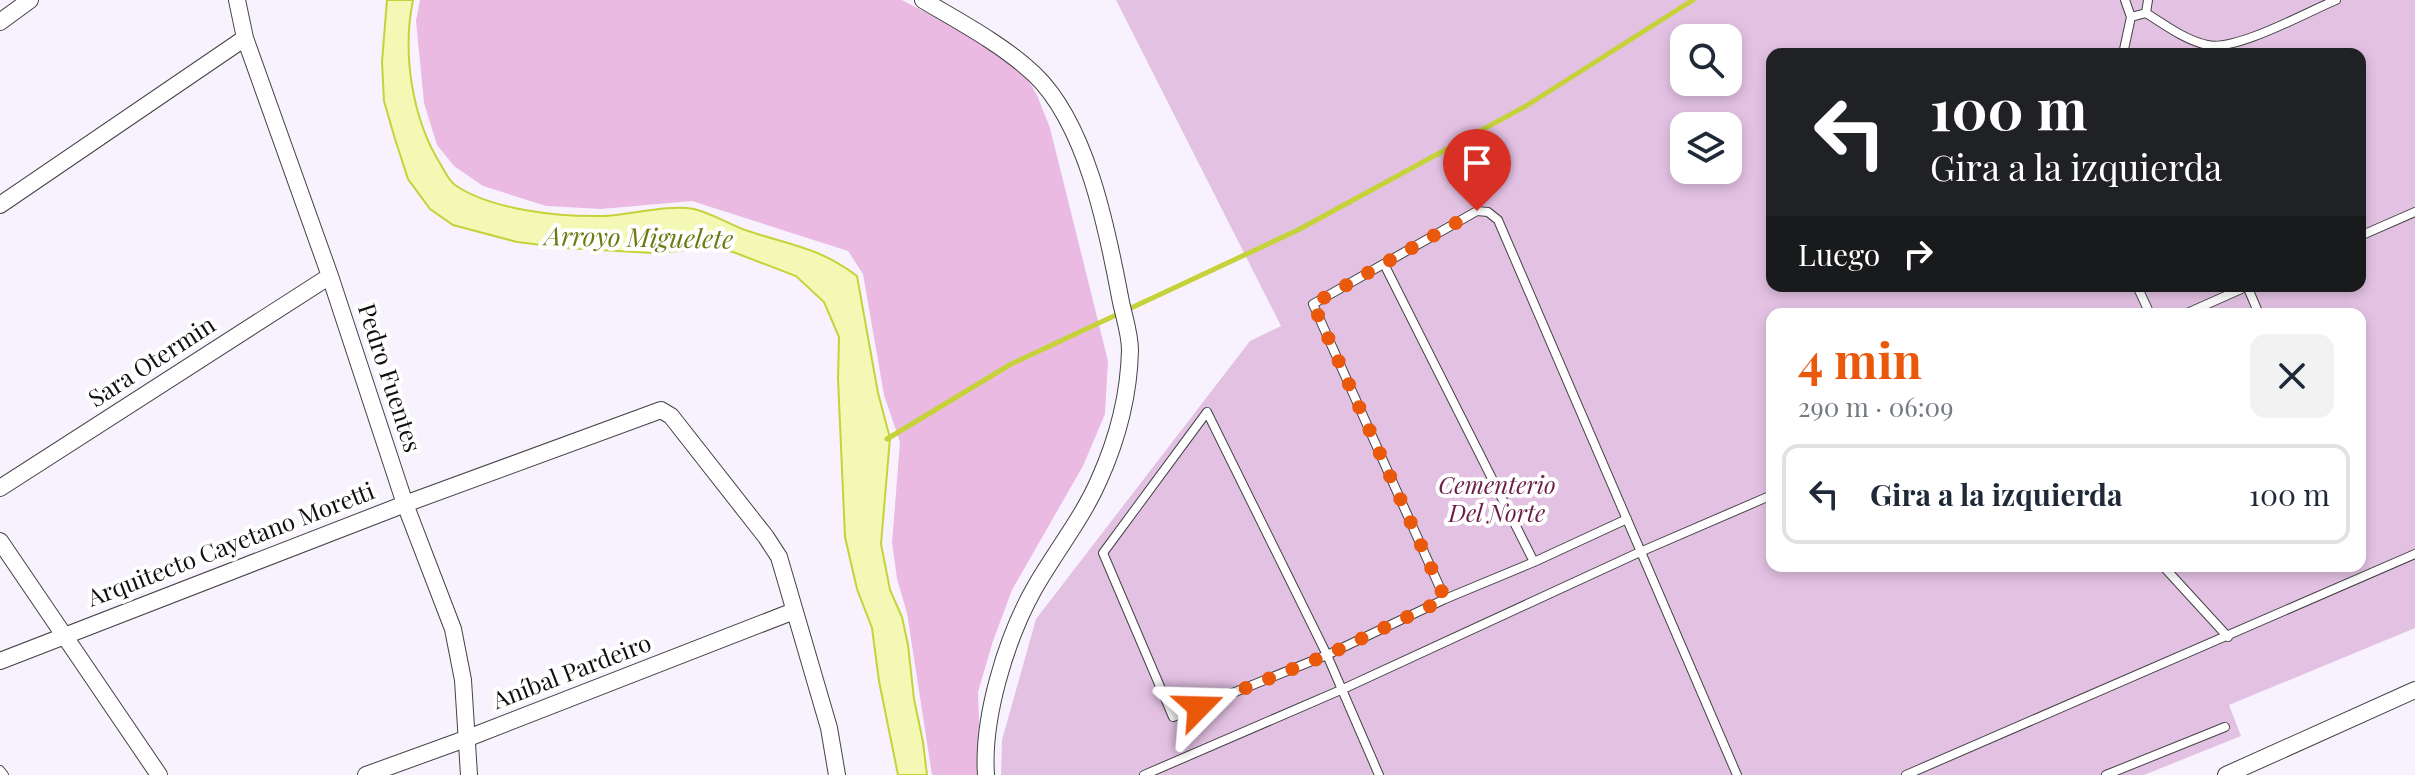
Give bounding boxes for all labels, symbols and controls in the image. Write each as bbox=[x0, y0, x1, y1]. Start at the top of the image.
map controls bbox=[1670, 24, 1742, 184]
button: search bbox=[1670, 24, 1742, 96]
text: 100 m bbox=[1930, 70, 2087, 145]
icon: left bbox=[1798, 80, 1902, 184]
button: layers bbox=[1670, 112, 1742, 184]
pin bbox=[1443, 129, 1511, 211]
icon: arrive bbox=[1455, 141, 1499, 185]
text: Gira a la izquierda bbox=[1930, 142, 2222, 190]
water label: Arroyo Miguelete bbox=[541, 217, 734, 256]
icon: right bbox=[1896, 232, 1940, 276]
text: Luego bbox=[1798, 234, 1880, 274]
street label: Pedro Fuentes bbox=[352, 299, 430, 456]
street label: Sara Otermin bbox=[81, 307, 220, 413]
text: 4 min bbox=[1798, 327, 1922, 391]
button: close bbox=[2250, 334, 2334, 418]
text: 290 m · 06:09 bbox=[1798, 389, 1953, 424]
park label: Cementerio Del Norte bbox=[1438, 468, 1556, 528]
icon: left bbox=[1802, 472, 1846, 516]
street label: Arquitecto Cayetano Moretti bbox=[81, 474, 378, 613]
text: Gira a la izquierda bbox=[1870, 474, 2123, 514]
text: 100 m bbox=[2249, 474, 2330, 514]
street label: Aníbal Pardeiro bbox=[487, 625, 655, 715]
position arrow bbox=[1157, 665, 1241, 749]

